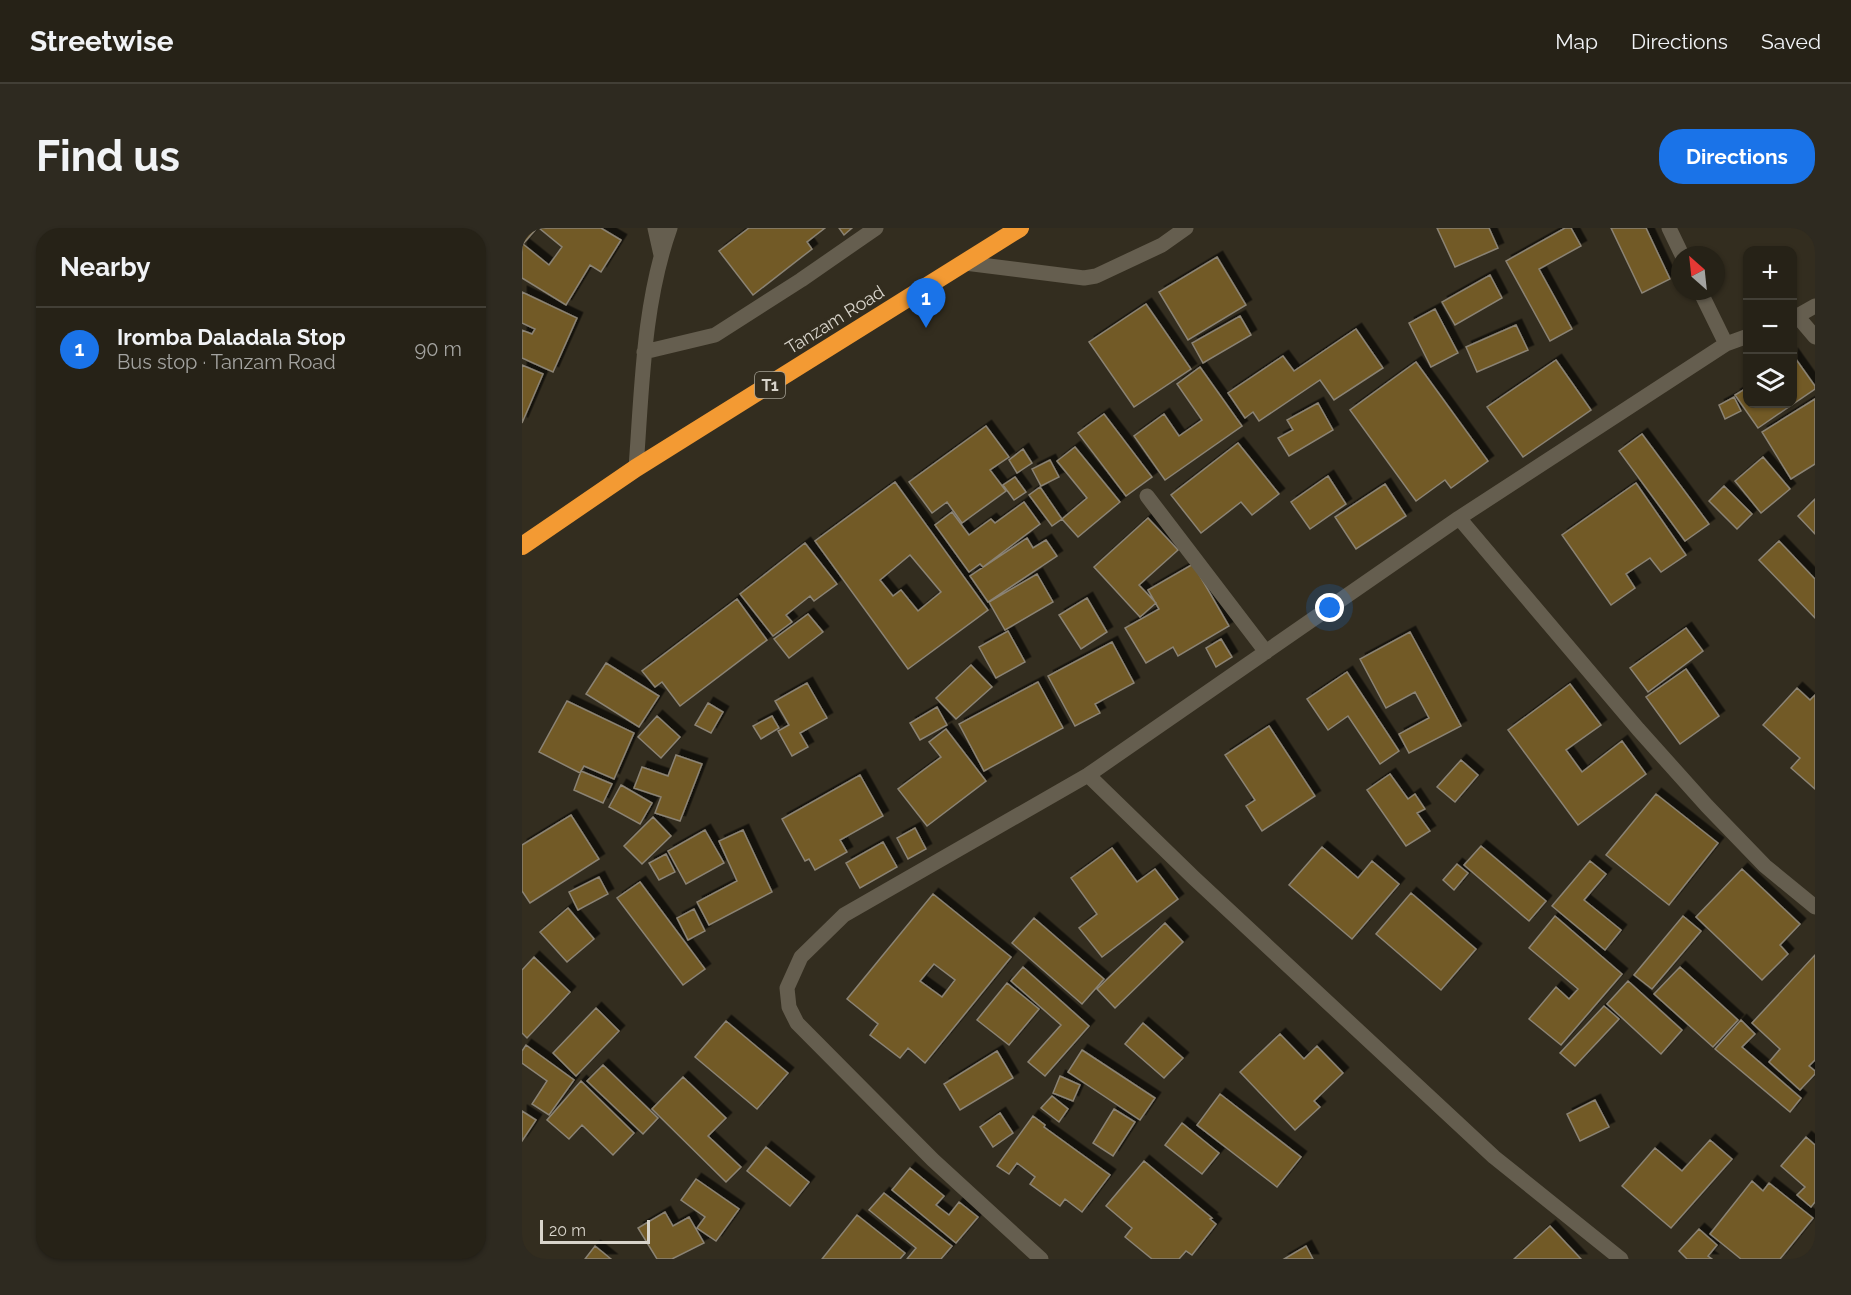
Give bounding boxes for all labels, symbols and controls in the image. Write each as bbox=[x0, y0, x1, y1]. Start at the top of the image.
text: Streetwise bbox=[30, 25, 174, 58]
text: Map bbox=[1555, 29, 1598, 54]
text: Directions bbox=[1631, 29, 1728, 54]
text: Saved bbox=[1761, 29, 1821, 54]
button: Directions bbox=[1659, 129, 1815, 184]
text: Find us bbox=[36, 132, 180, 181]
north arrow bbox=[1671, 246, 1725, 300]
map controls bbox=[1743, 246, 1797, 408]
button: + bbox=[1743, 246, 1797, 300]
text: Nearby bbox=[60, 252, 150, 282]
pin: 1 bbox=[906, 279, 946, 328]
street label: Tanzam Road bbox=[782, 281, 888, 358]
button: − bbox=[1743, 300, 1797, 354]
text: Iromba Daladala Stop bbox=[117, 324, 346, 350]
text: 1 bbox=[75, 337, 84, 361]
text: 90 m bbox=[415, 337, 462, 361]
text: Bus stop · Tanzam Road bbox=[117, 350, 336, 374]
button: layers bbox=[1743, 354, 1797, 408]
road number: T1 bbox=[755, 372, 785, 398]
your location bbox=[1315, 593, 1344, 622]
scale bar bbox=[540, 1217, 650, 1244]
text: 20 m bbox=[549, 1221, 586, 1240]

